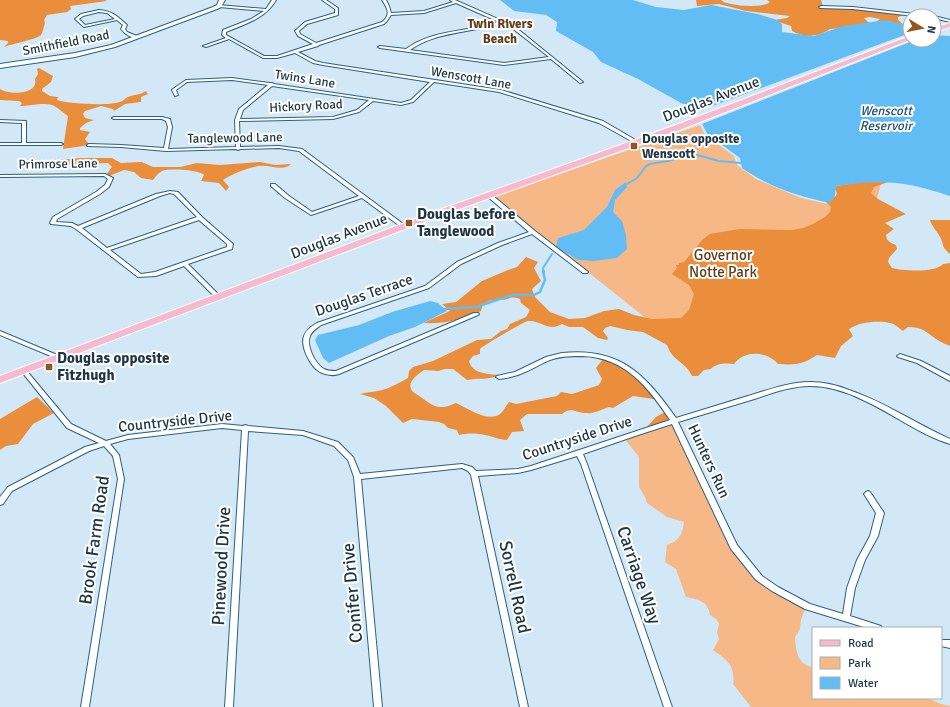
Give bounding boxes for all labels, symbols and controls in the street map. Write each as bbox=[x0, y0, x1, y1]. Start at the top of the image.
north arrow bbox=[902, 8, 942, 48]
district label: Twin Rivers Beach bbox=[468, 16, 533, 47]
text: N bbox=[924, 25, 938, 35]
street label: Smithfield Road bbox=[21, 27, 111, 59]
street label: Wenscott Lane bbox=[430, 63, 512, 93]
street label: Twins Lane bbox=[274, 66, 336, 92]
street label: Douglas Avenue bbox=[660, 72, 762, 126]
street label: Hickory Road bbox=[269, 96, 343, 116]
water label: Wenscott Reservoir bbox=[860, 103, 914, 134]
street label: Tanglewood Lane bbox=[187, 129, 283, 147]
place label: Douglas opposite Wenscott bbox=[642, 131, 740, 162]
marker: Douglas opposite Wenscott bbox=[629, 141, 639, 151]
street label: Primrose Lane bbox=[18, 155, 98, 173]
place label: Douglas before Tanglewood bbox=[417, 205, 515, 240]
street label: Douglas Avenue bbox=[288, 209, 390, 263]
marker: Douglas before Tanglewood bbox=[404, 218, 414, 228]
park label: Governor Notte Park bbox=[689, 246, 757, 281]
street label: Douglas Terrace bbox=[313, 270, 415, 320]
place label: Douglas opposite Fitzhugh bbox=[57, 349, 169, 384]
marker: Douglas opposite Fitzhugh bbox=[44, 362, 54, 372]
street label: Countryside Drive bbox=[117, 406, 233, 436]
street label: Countryside Drive bbox=[520, 412, 634, 464]
street label: Hunters Run bbox=[684, 421, 734, 501]
street label: Brook Farm Road bbox=[74, 474, 114, 606]
street label: Pinewood Drive bbox=[207, 506, 235, 626]
street label: Carriage Way bbox=[612, 523, 666, 627]
street label: Sorrell Road bbox=[494, 539, 536, 635]
street label: Conifer Drive bbox=[337, 542, 367, 644]
legend bbox=[812, 627, 942, 699]
text: Road bbox=[848, 636, 874, 651]
text: Park bbox=[848, 656, 871, 671]
text: Water bbox=[848, 676, 879, 691]

